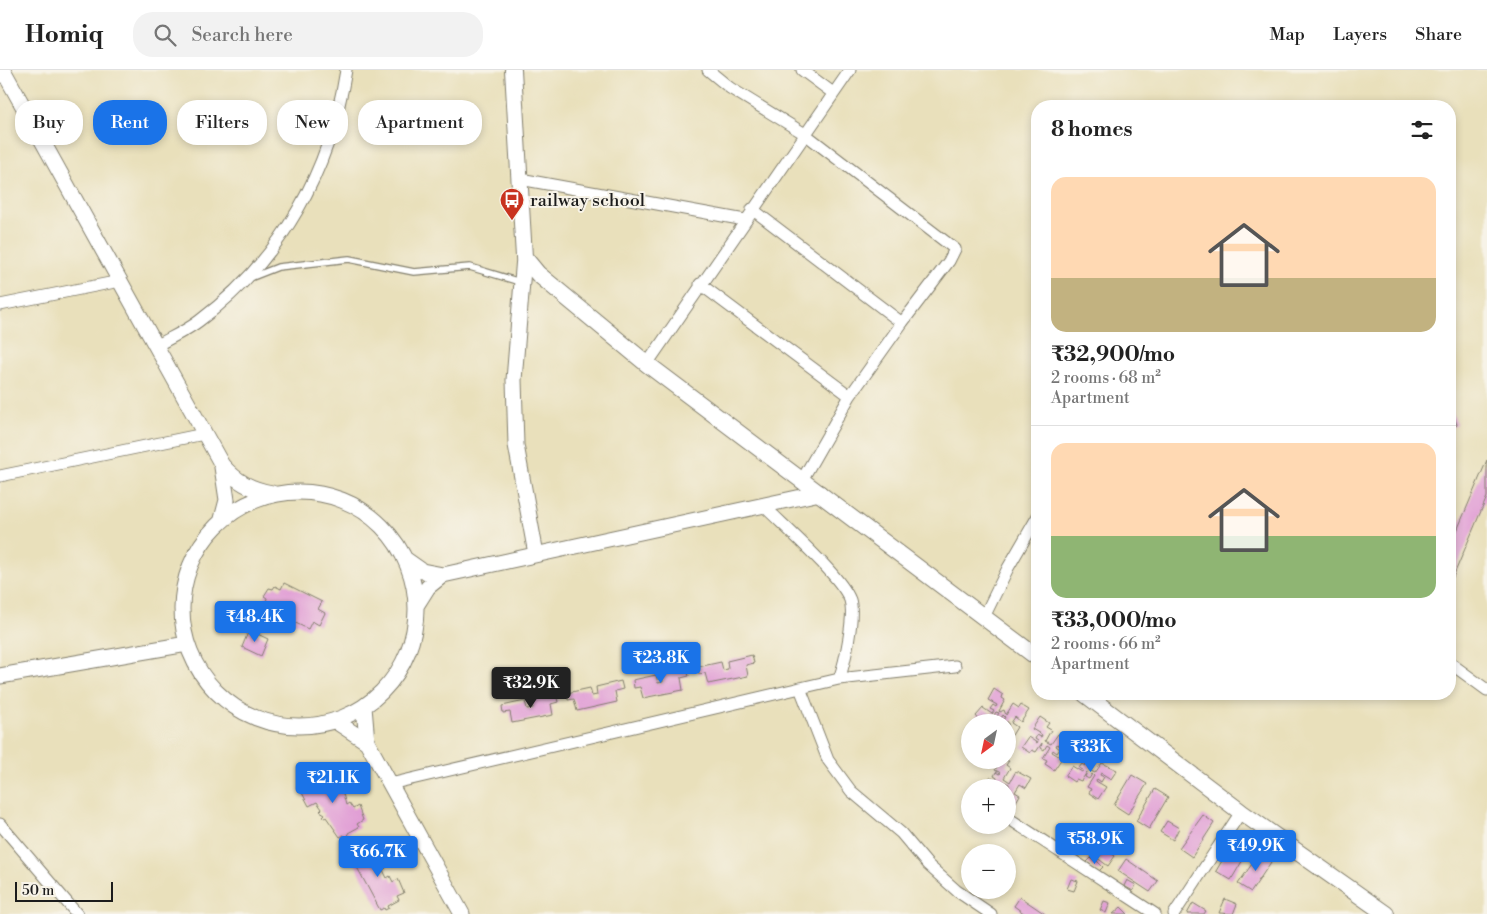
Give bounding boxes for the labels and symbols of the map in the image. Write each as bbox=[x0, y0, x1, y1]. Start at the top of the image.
bus stop icon: railway school bbox=[499, 187, 525, 221]
place label: railway school bbox=[530, 189, 646, 212]
pin: ₹48.4K bbox=[214, 600, 296, 643]
pin: ₹23.8K bbox=[620, 642, 702, 684]
pin: ₹32.9K bbox=[490, 666, 572, 709]
north arrow bbox=[961, 714, 1016, 769]
pin: ₹33K bbox=[1061, 730, 1121, 773]
pin: ₹21.1K bbox=[292, 762, 374, 804]
pin: ₹58.9K bbox=[1054, 822, 1136, 865]
pin: ₹49.9K bbox=[1215, 830, 1297, 872]
pin: ₹66.7K bbox=[337, 836, 419, 878]
scale bar bbox=[15, 879, 112, 902]

